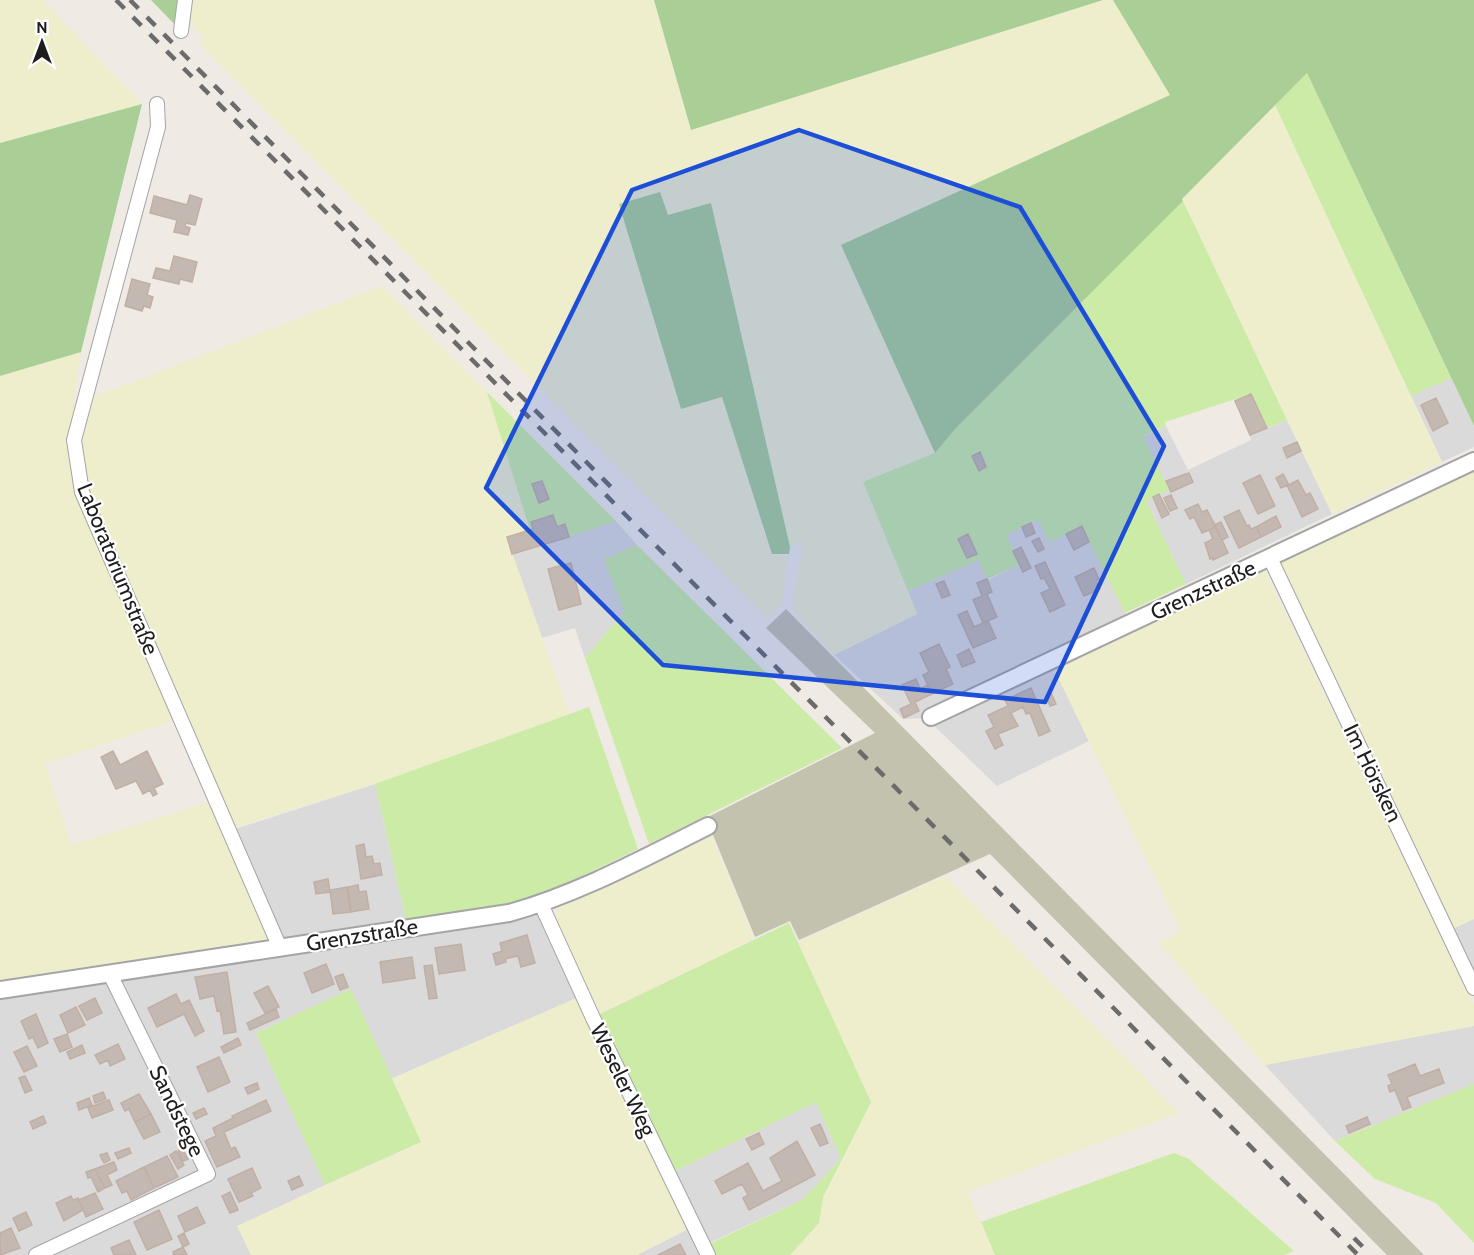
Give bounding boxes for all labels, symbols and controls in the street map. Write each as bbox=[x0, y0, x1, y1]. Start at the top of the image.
north arrow bbox=[12, 12, 72, 72]
text: N bbox=[36, 18, 48, 37]
street label: Laboratoriumstraße bbox=[71, 479, 165, 659]
street label: Grenzstraße bbox=[1146, 554, 1260, 626]
street label: Im Hörsken bbox=[1338, 719, 1408, 827]
street label: Grenzstraße bbox=[304, 913, 420, 957]
street label: Weseler Weg bbox=[584, 1019, 662, 1142]
street label: Sandstege bbox=[143, 1061, 211, 1161]

